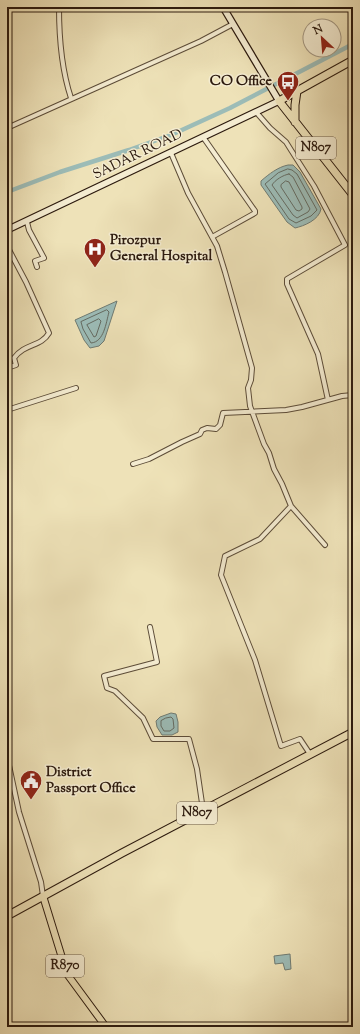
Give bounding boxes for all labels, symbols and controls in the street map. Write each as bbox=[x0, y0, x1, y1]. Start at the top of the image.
north arrow bbox=[302, 18, 342, 58]
text: N bbox=[310, 21, 326, 39]
bus stop icon: CO Office bbox=[275, 69, 301, 102]
place label: CO Office bbox=[210, 72, 272, 92]
street label: SADAR ROAD bbox=[90, 125, 186, 185]
road number: N807 bbox=[296, 137, 336, 159]
place label: Pirozpur General Hospital bbox=[110, 231, 212, 267]
hospital icon: Pirozpur General Hospital bbox=[82, 236, 108, 269]
place label: District Passport Office bbox=[46, 763, 136, 799]
public building icon: District Passport Office bbox=[18, 768, 44, 801]
road number: N807 bbox=[177, 802, 217, 824]
road number: R870 bbox=[46, 955, 84, 977]

